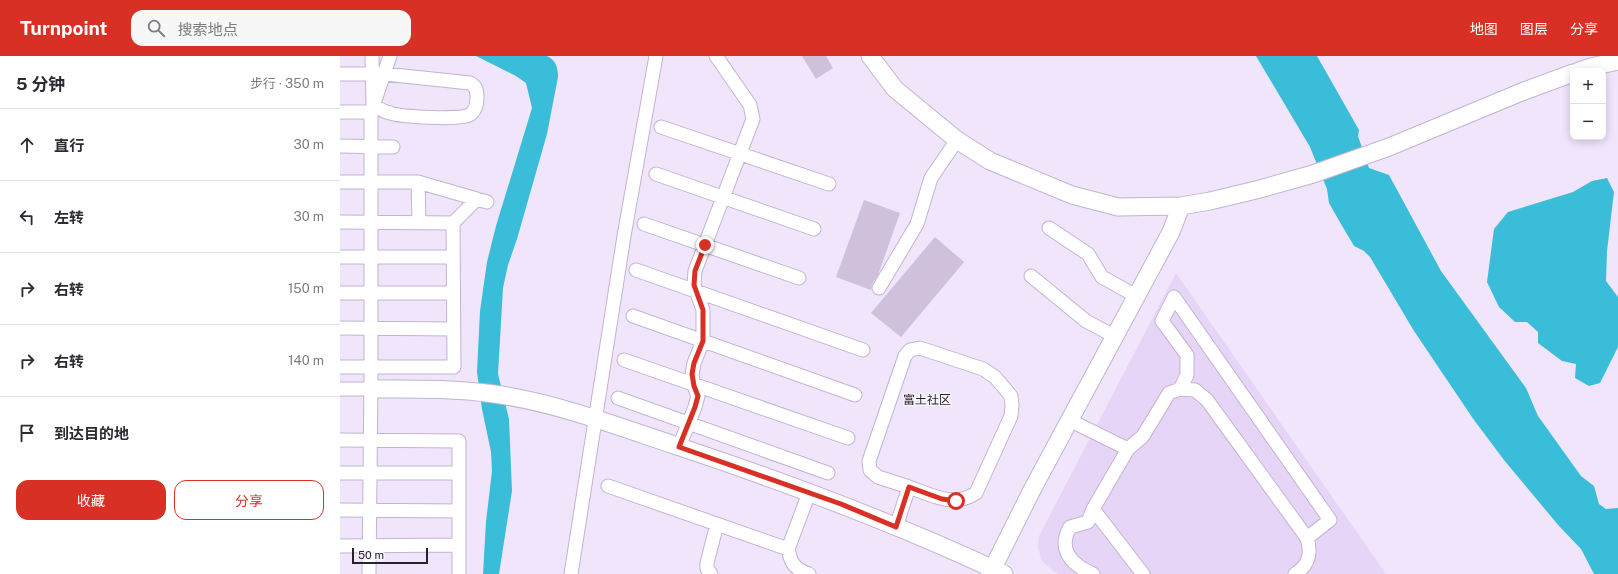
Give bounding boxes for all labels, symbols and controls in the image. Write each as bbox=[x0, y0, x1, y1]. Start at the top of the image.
search box bbox=[131, 10, 411, 46]
text: Turnpoint bbox=[20, 17, 107, 39]
icon: search bbox=[145, 17, 167, 39]
text: 搜索地点 bbox=[177, 21, 237, 38]
text: 地图 bbox=[1470, 21, 1498, 37]
text: 图层 bbox=[1520, 21, 1548, 37]
text: 分享 bbox=[1570, 21, 1598, 37]
map controls bbox=[1570, 68, 1606, 140]
button: + bbox=[1570, 68, 1606, 104]
text: 5 分钟 bbox=[16, 74, 65, 94]
text: 步行 · 350 m bbox=[250, 76, 324, 91]
button: − bbox=[1570, 104, 1606, 140]
icon: ahead bbox=[16, 134, 38, 156]
text: 直行 bbox=[54, 137, 84, 154]
text: 30 m bbox=[294, 137, 324, 152]
icon: left bbox=[16, 206, 38, 228]
text: 左转 bbox=[54, 209, 84, 226]
text: 30 m bbox=[294, 209, 324, 224]
route end bbox=[696, 236, 714, 254]
icon: right bbox=[16, 278, 38, 300]
text: 右转 bbox=[54, 281, 84, 298]
text: 150 m bbox=[288, 281, 324, 296]
icon: right bbox=[16, 350, 38, 372]
text: 右转 bbox=[54, 353, 84, 370]
text: 140 m bbox=[288, 353, 324, 368]
district label: 富土社区 bbox=[903, 393, 951, 407]
icon: arrive bbox=[16, 422, 38, 444]
text: 到达目的地 bbox=[54, 425, 129, 442]
button: 收藏 bbox=[16, 480, 166, 520]
button: 分享 bbox=[174, 480, 324, 520]
route start bbox=[947, 492, 965, 510]
scale bar bbox=[352, 546, 428, 565]
text: 50 m bbox=[358, 549, 384, 561]

